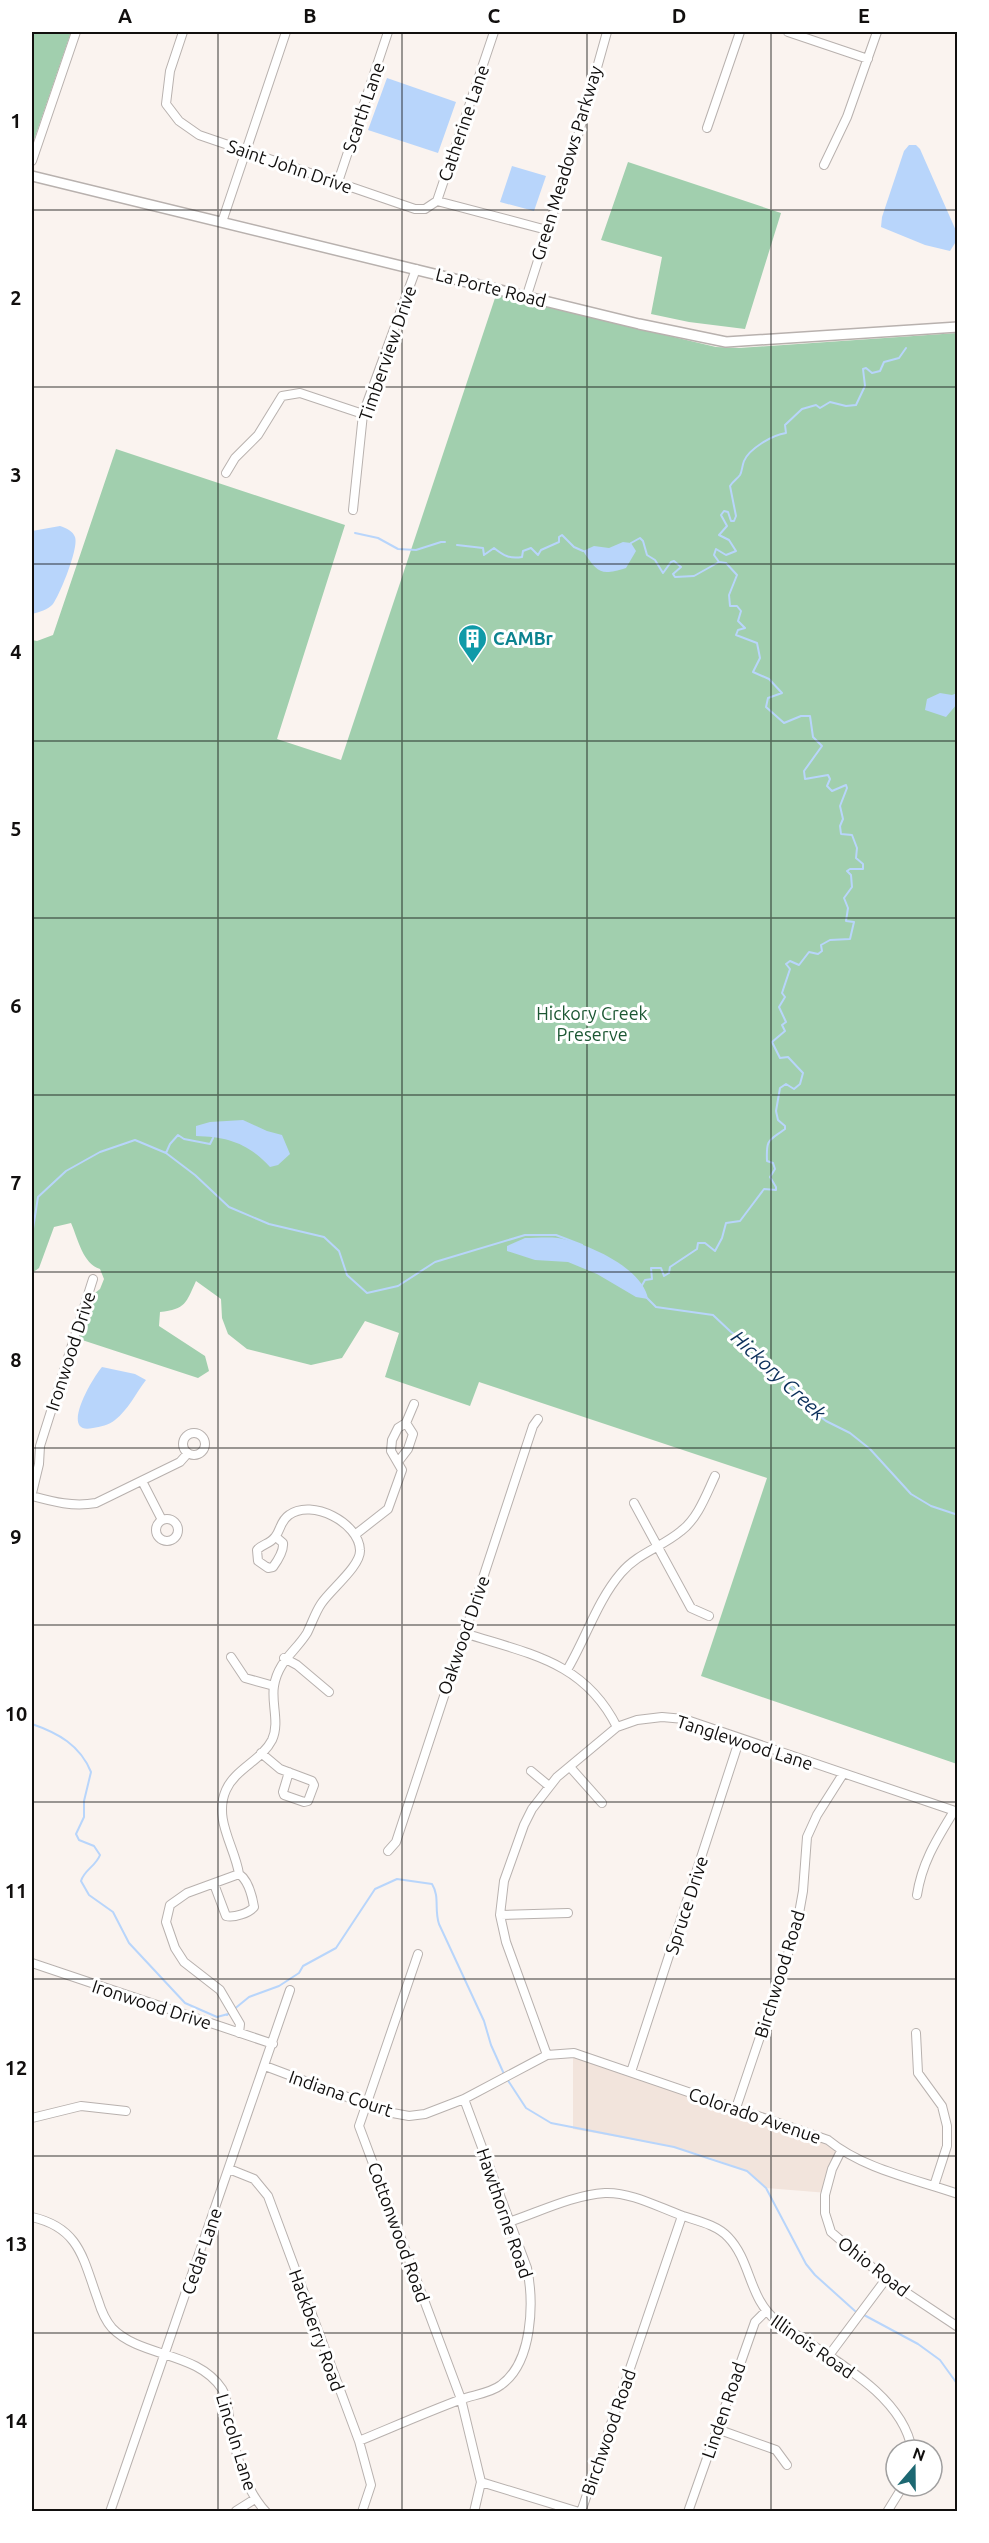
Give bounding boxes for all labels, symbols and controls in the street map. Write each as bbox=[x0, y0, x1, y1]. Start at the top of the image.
text: A bbox=[118, 4, 132, 27]
text: B bbox=[303, 4, 317, 27]
text: C bbox=[488, 4, 501, 27]
text: D bbox=[672, 4, 686, 27]
text: E bbox=[858, 4, 870, 27]
street label: Scarth Lane bbox=[338, 59, 388, 155]
street label: Catherine Lane bbox=[434, 62, 492, 184]
street label: Green Meadows Parkway bbox=[527, 63, 605, 263]
text: 1 bbox=[10, 109, 22, 132]
street label: Saint John Drive bbox=[225, 135, 355, 197]
street label: La Porte Road bbox=[434, 264, 548, 310]
street label: Timberview Drive bbox=[354, 283, 420, 423]
text: 2 bbox=[10, 286, 22, 309]
text: 3 bbox=[10, 463, 22, 486]
building icon: CAMBr bbox=[456, 622, 488, 664]
place label: CAMBr bbox=[493, 628, 554, 648]
text: 4 bbox=[10, 640, 22, 663]
text: 5 bbox=[10, 817, 22, 840]
text: 6 bbox=[10, 994, 22, 1017]
park label: Hickory Creek Preserve bbox=[536, 1003, 648, 1044]
text: 7 bbox=[10, 1171, 22, 1194]
street label: Ironwood Drive bbox=[41, 1289, 99, 1413]
water label: Hickory Creek bbox=[727, 1325, 832, 1425]
text: 8 bbox=[10, 1348, 22, 1371]
text: 9 bbox=[10, 1525, 22, 1548]
street label: Oakwood Drive bbox=[433, 1573, 493, 1697]
text: 10 bbox=[5, 1702, 27, 1725]
street label: Tanglewood Lane bbox=[674, 1711, 816, 1773]
street label: Spruce Drive bbox=[661, 1853, 711, 1957]
text: 11 bbox=[5, 1879, 27, 1902]
street label: Birchwood Road bbox=[750, 1908, 808, 2040]
street label: Ironwood Drive bbox=[90, 1975, 214, 2033]
text: 12 bbox=[5, 2056, 27, 2079]
street label: Indiana Court bbox=[286, 2066, 396, 2120]
street label: Colorado Avenue bbox=[686, 2083, 824, 2147]
street label: Hawthorne Road bbox=[473, 2145, 537, 2281]
street label: Cottonwood Road bbox=[364, 2159, 434, 2305]
street label: Cedar Lane bbox=[177, 2205, 225, 2297]
text: 13 bbox=[5, 2232, 27, 2255]
street label: Ohio Road bbox=[834, 2232, 914, 2300]
street label: Hackberry Road bbox=[286, 2266, 348, 2394]
street label: Illinois Road bbox=[768, 2310, 858, 2382]
street label: Linden Road bbox=[697, 2359, 749, 2461]
street label: Birchwood Road bbox=[577, 2366, 639, 2498]
street label: Lincoln Lane bbox=[213, 2391, 261, 2493]
text: 14 bbox=[5, 2409, 27, 2432]
north arrow bbox=[884, 2438, 944, 2498]
text: N bbox=[910, 2443, 928, 2464]

